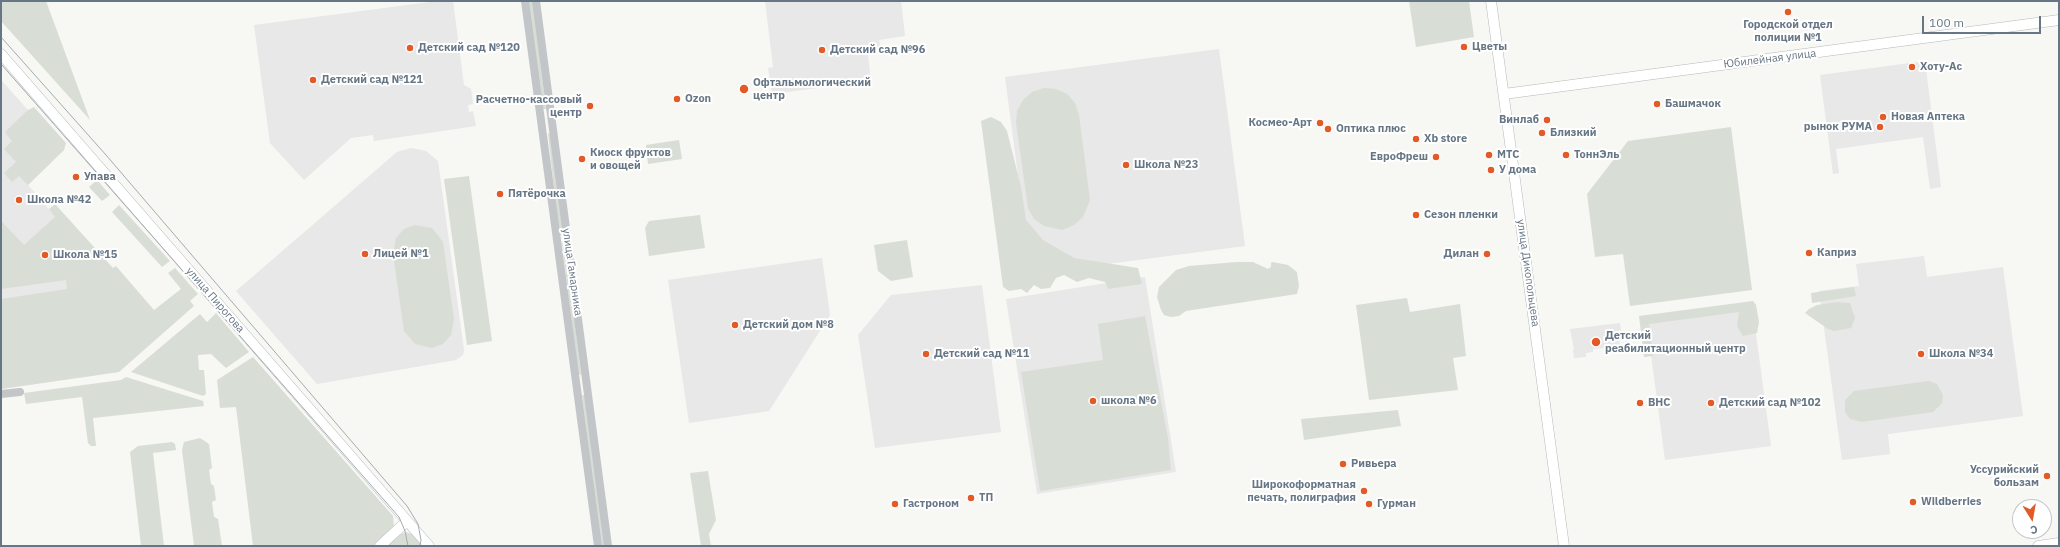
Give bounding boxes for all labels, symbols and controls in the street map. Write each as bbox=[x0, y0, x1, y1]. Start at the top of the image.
marker: Городской отдел полиции №1 bbox=[1783, 7, 1793, 17]
scale bar bbox=[1924, 8, 2043, 34]
text: 100 m bbox=[1929, 15, 1964, 30]
place label: Городской отдел полиции №1 bbox=[1743, 18, 1833, 44]
place label: Цветы bbox=[1472, 40, 1507, 54]
place label: Детский сад №120 bbox=[418, 41, 520, 55]
marker: Цветы bbox=[1459, 42, 1469, 52]
marker: Детский сад №120 bbox=[405, 43, 415, 53]
place label: Детский сад №96 bbox=[830, 43, 925, 57]
marker: Детский сад №96 bbox=[817, 45, 827, 55]
street label: Юбилейная улица bbox=[1723, 47, 1817, 71]
place label: Хоту-Ас bbox=[1920, 60, 1962, 74]
marker: Хоту-Ас bbox=[1907, 62, 1917, 72]
place label: Детский сад №121 bbox=[321, 73, 423, 87]
marker: Детский сад №121 bbox=[308, 75, 318, 85]
place label: Офтальмологический центр bbox=[753, 76, 871, 102]
marker: Офтальмологический центр bbox=[738, 83, 750, 95]
place label: Ozon bbox=[685, 92, 711, 106]
place label: Расчетно-кассовый центр bbox=[476, 93, 582, 119]
marker: Ozon bbox=[672, 94, 682, 104]
place label: Башмачок bbox=[1665, 97, 1721, 111]
marker: Башмачок bbox=[1652, 99, 1662, 109]
marker: Расчетно-кассовый центр bbox=[585, 101, 595, 111]
place label: Новая Аптека bbox=[1891, 110, 1965, 124]
marker: Новая Аптека bbox=[1878, 112, 1888, 122]
place label: Винлаб bbox=[1499, 113, 1539, 127]
marker: Винлаб bbox=[1542, 115, 1552, 125]
place label: Космео-Арт bbox=[1248, 116, 1312, 130]
marker: Космео-Арт bbox=[1315, 118, 1325, 128]
place label: рынок РУМА bbox=[1804, 120, 1872, 134]
place label: Оптика плюс bbox=[1336, 122, 1406, 136]
marker: рынок РУМА bbox=[1875, 122, 1885, 132]
marker: Оптика плюс bbox=[1323, 124, 1333, 134]
place label: Близкий bbox=[1550, 126, 1596, 140]
marker: Близкий bbox=[1537, 128, 1547, 138]
place label: Xb store bbox=[1424, 132, 1467, 146]
marker: Xb store bbox=[1411, 134, 1421, 144]
place label: Киоск фруктов и овощей bbox=[590, 146, 671, 172]
place label: МТС bbox=[1497, 148, 1519, 162]
place label: ТоннЭль bbox=[1574, 148, 1619, 162]
place label: ЕвроФреш bbox=[1370, 150, 1428, 164]
marker: МТС bbox=[1484, 150, 1494, 160]
marker: ТоннЭль bbox=[1561, 150, 1571, 160]
marker: ЕвроФреш bbox=[1431, 152, 1441, 162]
marker: Киоск фруктов и овощей bbox=[577, 154, 587, 164]
place label: Школа №23 bbox=[1134, 158, 1198, 172]
marker: Школа №23 bbox=[1121, 160, 1131, 170]
place label: У дома bbox=[1499, 163, 1536, 177]
marker: У дома bbox=[1486, 165, 1496, 175]
place label: Упава bbox=[84, 170, 116, 184]
marker: Упава bbox=[71, 172, 81, 182]
place label: Пятёрочка bbox=[508, 187, 566, 201]
marker: Пятёрочка bbox=[495, 189, 505, 199]
place label: Школа №42 bbox=[27, 193, 91, 207]
marker: Школа №42 bbox=[14, 195, 24, 205]
place label: Сезон пленки bbox=[1424, 208, 1498, 222]
marker: Сезон пленки bbox=[1411, 210, 1421, 220]
street label: улица Дикопольцева bbox=[1514, 218, 1542, 328]
street label: улица Гамарника bbox=[559, 227, 585, 317]
place label: Каприз bbox=[1817, 246, 1857, 260]
place label: Лицей №1 bbox=[373, 247, 429, 261]
place label: Дилан bbox=[1444, 247, 1479, 261]
place label: Школа №15 bbox=[53, 248, 117, 262]
marker: Каприз bbox=[1804, 248, 1814, 258]
marker: Лицей №1 bbox=[360, 249, 370, 259]
marker: Дилан bbox=[1482, 249, 1492, 259]
marker: Школа №15 bbox=[40, 250, 50, 260]
street label: улица Пирогова bbox=[183, 265, 247, 335]
place label: Детский дом №8 bbox=[743, 318, 834, 332]
marker: Детский дом №8 bbox=[730, 320, 740, 330]
place label: Детский реабилитационный центр bbox=[1605, 329, 1746, 355]
marker: Детский реабилитационный центр bbox=[1590, 336, 1602, 348]
place label: Детский сад №11 bbox=[934, 347, 1029, 361]
place label: Школа №34 bbox=[1929, 347, 1993, 361]
marker: Детский сад №11 bbox=[921, 349, 931, 359]
marker: Школа №34 bbox=[1916, 349, 1926, 359]
place label: школа №6 bbox=[1101, 394, 1157, 408]
marker: школа №6 bbox=[1088, 396, 1098, 406]
place label: ВНС bbox=[1648, 396, 1670, 410]
place label: Детский сад №102 bbox=[1719, 396, 1821, 410]
marker: ВНС bbox=[1635, 398, 1645, 408]
marker: Детский сад №102 bbox=[1706, 398, 1716, 408]
place label: Ривьера bbox=[1351, 457, 1397, 471]
marker: Ривьера bbox=[1338, 459, 1348, 469]
place label: Уссурийский бользам bbox=[1970, 463, 2039, 489]
marker: Уссурийский бользам bbox=[2042, 471, 2052, 481]
place label: Широкоформатная печать, полиграфия bbox=[1247, 478, 1356, 504]
marker: Широкоформатная печать, полиграфия bbox=[1359, 486, 1369, 496]
place label: ТП bbox=[979, 491, 993, 505]
marker: ТП bbox=[966, 493, 976, 503]
place label: Wildberries bbox=[1921, 495, 1981, 509]
place label: Гастроном bbox=[903, 497, 959, 511]
place label: Гурман bbox=[1377, 497, 1416, 511]
marker: Wildberries bbox=[1908, 497, 1918, 507]
marker: Гастроном bbox=[890, 499, 900, 509]
marker: Гурман bbox=[1364, 499, 1374, 509]
north arrow bbox=[2012, 499, 2052, 539]
text: С bbox=[2029, 522, 2039, 537]

